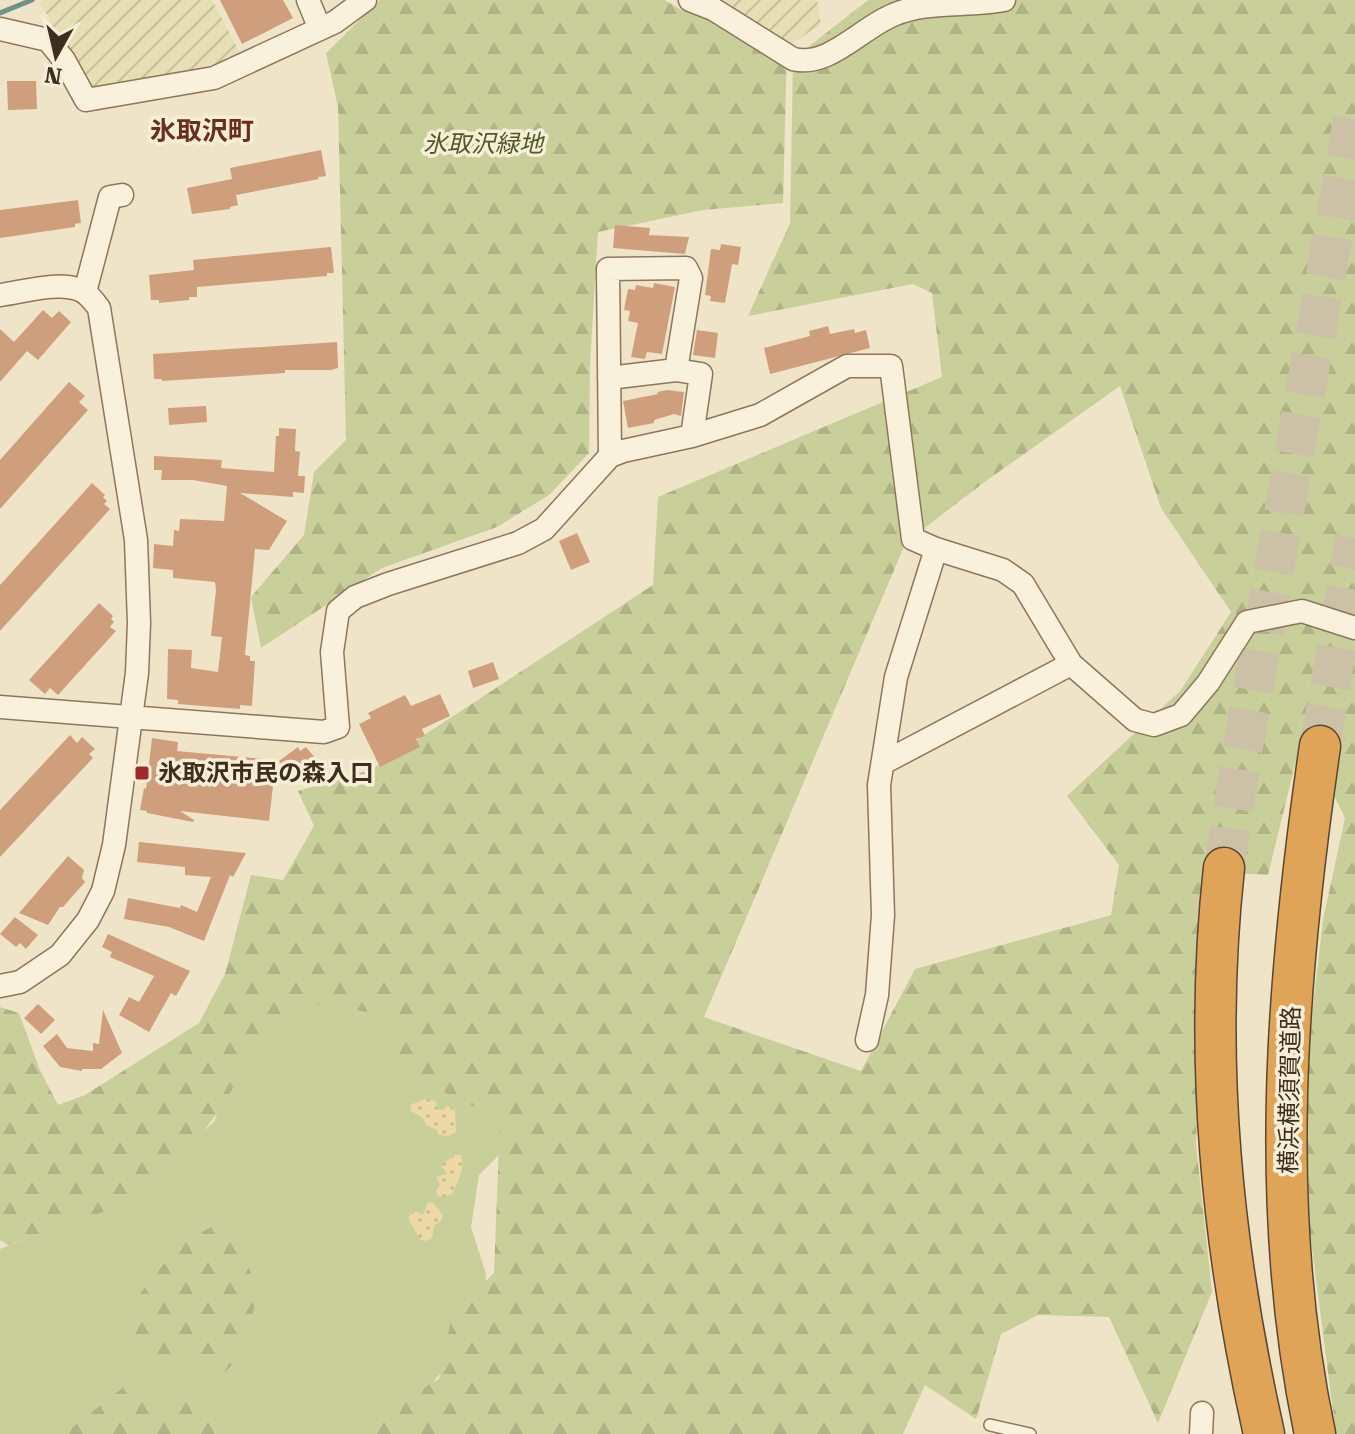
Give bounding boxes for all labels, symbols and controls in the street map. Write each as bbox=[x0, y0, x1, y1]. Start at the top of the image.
north arrow bbox=[16, 16, 96, 96]
text: N bbox=[43, 62, 63, 89]
district label: 氷取沢町 bbox=[150, 116, 254, 146]
park label: 氷取沢緑地 bbox=[423, 130, 546, 158]
place label: 氷取沢市民の森入口 bbox=[158, 759, 374, 787]
marker: 氷取沢市民の森入口 bbox=[133, 764, 151, 782]
street label: 横浜横須賀道路 bbox=[1275, 1006, 1305, 1174]

